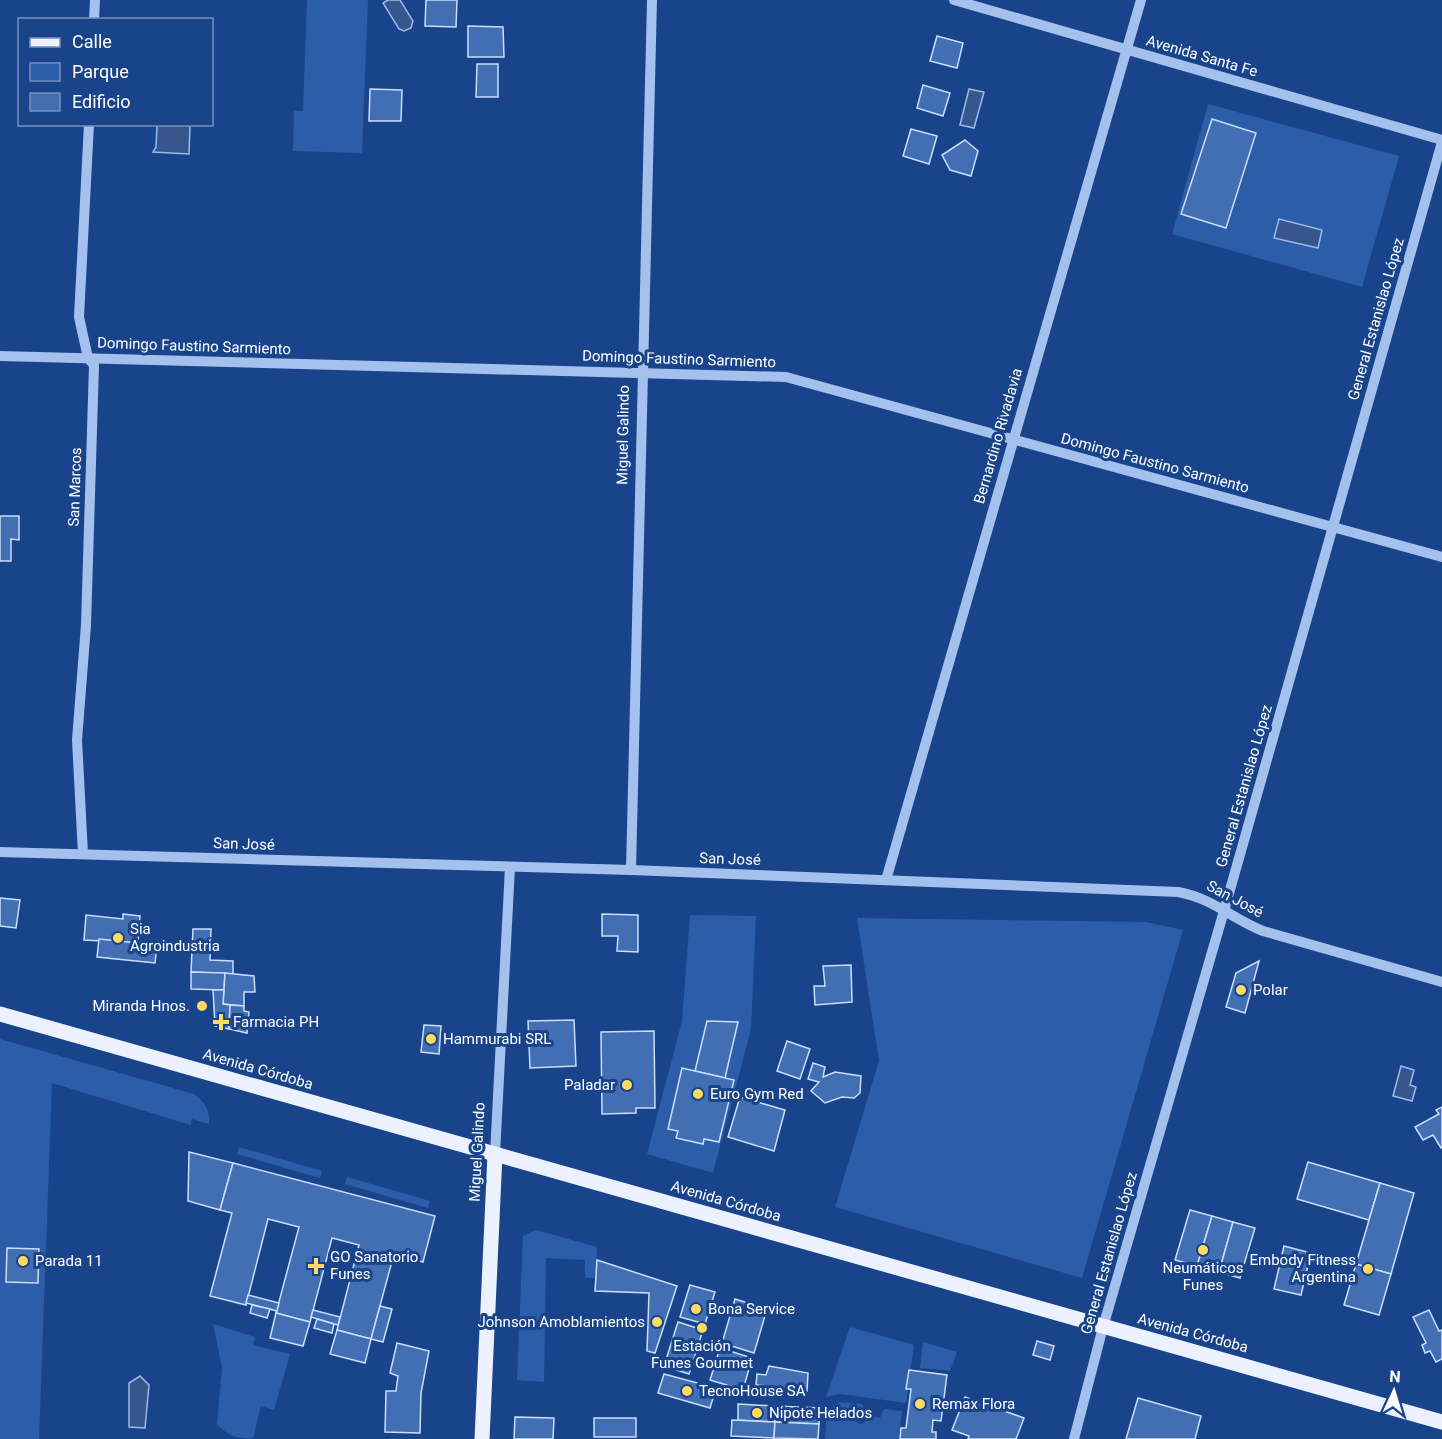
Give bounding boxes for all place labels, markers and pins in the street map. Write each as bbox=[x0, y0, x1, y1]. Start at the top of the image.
place label: Sia Agroindustria bbox=[130, 920, 220, 955]
marker: Sia Agroindustria bbox=[111, 931, 125, 945]
place label: Polar bbox=[1253, 981, 1288, 999]
marker: Polar bbox=[1234, 983, 1248, 997]
place label: Miranda Hnos. bbox=[92, 997, 190, 1015]
marker: Miranda Hnos. bbox=[195, 999, 209, 1013]
place label: Farmacia PH bbox=[233, 1013, 319, 1031]
marker: Farmacia PH bbox=[214, 1015, 228, 1029]
place label: Hammurabi SRL bbox=[443, 1030, 551, 1048]
marker: Hammurabi SRL bbox=[424, 1032, 438, 1046]
place label: Paladar bbox=[564, 1076, 615, 1094]
marker: Paladar bbox=[620, 1078, 634, 1092]
place label: Euro Gym Red bbox=[710, 1085, 804, 1103]
marker: Euro Gym Red bbox=[691, 1087, 705, 1101]
marker: Neumáticos Funes bbox=[1196, 1243, 1210, 1257]
place label: GO Sanatorio Funes bbox=[330, 1248, 418, 1283]
place label: Embody Fitness Argentina bbox=[1249, 1251, 1356, 1286]
place label: Parada 11 bbox=[35, 1252, 103, 1270]
marker: Parada 11 bbox=[16, 1254, 30, 1268]
marker: GO Sanatorio Funes bbox=[307, 1257, 325, 1275]
place label: Neumáticos Funes bbox=[1163, 1259, 1243, 1294]
marker: Embody Fitness Argentina bbox=[1361, 1262, 1375, 1276]
place label: Bona Service bbox=[708, 1300, 795, 1318]
marker: Bona Service bbox=[689, 1302, 703, 1316]
place label: Johnson Amoblamientos bbox=[478, 1313, 645, 1331]
marker: Johnson Amoblamientos bbox=[650, 1315, 664, 1329]
marker: Estación Funes Gourmet bbox=[695, 1321, 709, 1335]
place label: Estación Funes Gourmet bbox=[651, 1337, 753, 1372]
place label: TecnoHouse SA bbox=[699, 1382, 806, 1400]
marker: TecnoHouse SA bbox=[680, 1384, 694, 1398]
place label: Remax Flora bbox=[932, 1395, 1015, 1413]
marker: Remax Flora bbox=[913, 1397, 927, 1411]
place label: Nipote Helados bbox=[769, 1404, 872, 1422]
marker: Nipote Helados bbox=[750, 1406, 764, 1420]

